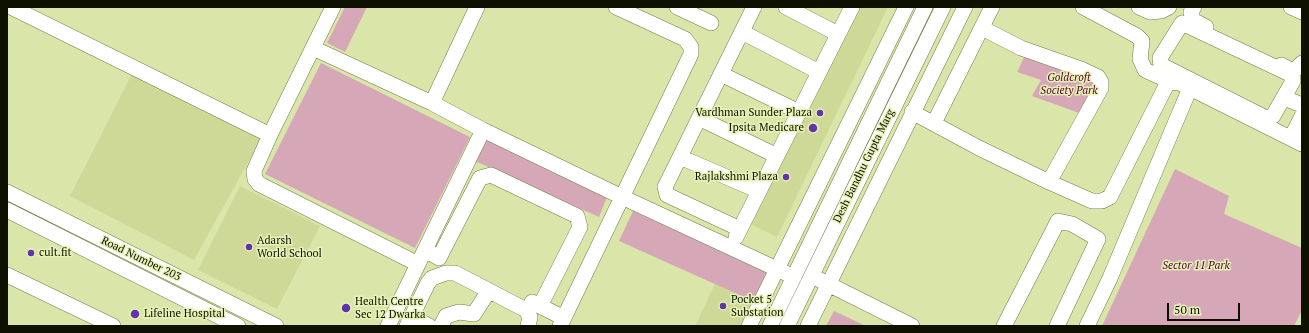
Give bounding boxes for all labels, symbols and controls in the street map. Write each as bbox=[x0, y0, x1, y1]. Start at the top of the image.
park label: Goldcroft Society Park bbox=[1040, 71, 1098, 97]
place label: Vardhman Sunder Plaza bbox=[695, 106, 812, 120]
street label: Desh Bandhu Gupta Marg bbox=[831, 107, 897, 225]
marker: Vardhman Sunder Plaza bbox=[815, 108, 825, 118]
place label: Ipsita Medicare bbox=[729, 121, 804, 135]
marker: Ipsita Medicare bbox=[807, 122, 819, 134]
place label: Rajlakshmi Plaza bbox=[695, 170, 778, 184]
marker: Rajlakshmi Plaza bbox=[781, 172, 791, 182]
street label: Road Number 203 bbox=[99, 234, 183, 284]
place label: Adarsh World School bbox=[257, 234, 322, 260]
marker: Adarsh World School bbox=[244, 242, 254, 252]
place label: cult.fit bbox=[39, 246, 72, 260]
marker: cult.fit bbox=[26, 248, 36, 258]
park label: Sector 11 Park bbox=[1162, 259, 1230, 273]
place label: Pocket 5 Substation bbox=[731, 293, 784, 319]
place label: Health Centre Sec 12 Dwarka bbox=[355, 295, 425, 321]
scale bar bbox=[1169, 295, 1242, 321]
marker: Pocket 5 Substation bbox=[718, 301, 728, 311]
marker: Health Centre Sec 12 Dwarka bbox=[340, 302, 352, 314]
text: 50 m bbox=[1174, 302, 1200, 317]
place label: Lifeline Hospital bbox=[144, 307, 225, 321]
marker: Lifeline Hospital bbox=[129, 308, 141, 320]

